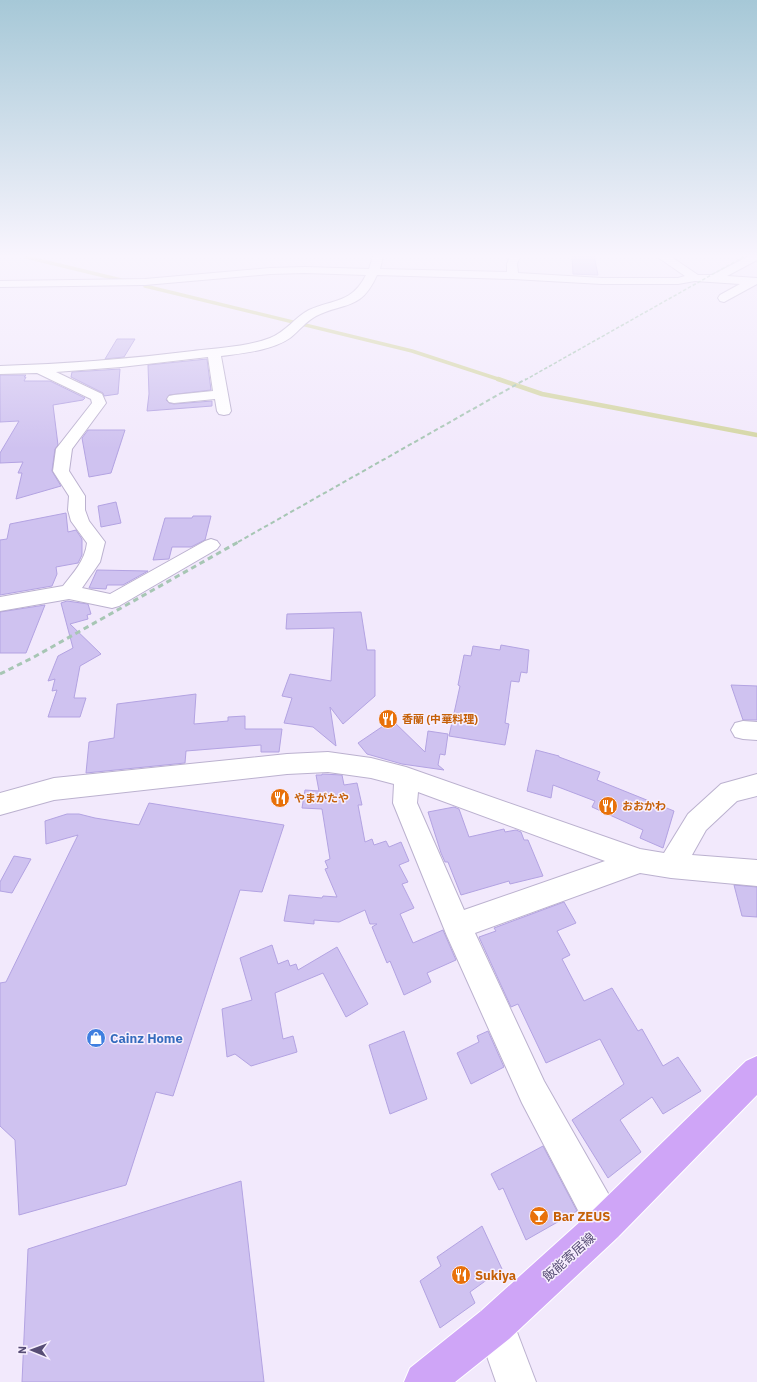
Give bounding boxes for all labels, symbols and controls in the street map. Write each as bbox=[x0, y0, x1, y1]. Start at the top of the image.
restaurant icon: 香蘭 (中華料理) bbox=[377, 708, 399, 730]
place label: 香蘭 (中華料理) bbox=[402, 712, 478, 726]
restaurant icon: やまがたや bbox=[269, 787, 291, 809]
place label: やまがたや bbox=[294, 791, 349, 805]
restaurant icon: おおかわ bbox=[597, 795, 619, 817]
place label: おおかわ bbox=[622, 799, 666, 813]
shop icon: Cainz Home bbox=[85, 1027, 107, 1049]
place label: Cainz Home bbox=[110, 1030, 183, 1047]
bar icon: Bar ZEUS bbox=[528, 1205, 550, 1227]
place label: Bar ZEUS bbox=[553, 1208, 610, 1225]
street label: 飯能寄居線 bbox=[539, 1229, 599, 1285]
restaurant icon: Sukiya bbox=[450, 1264, 472, 1286]
place label: Sukiya bbox=[475, 1267, 516, 1284]
north arrow bbox=[12, 1330, 52, 1370]
text: N bbox=[15, 1346, 29, 1354]

